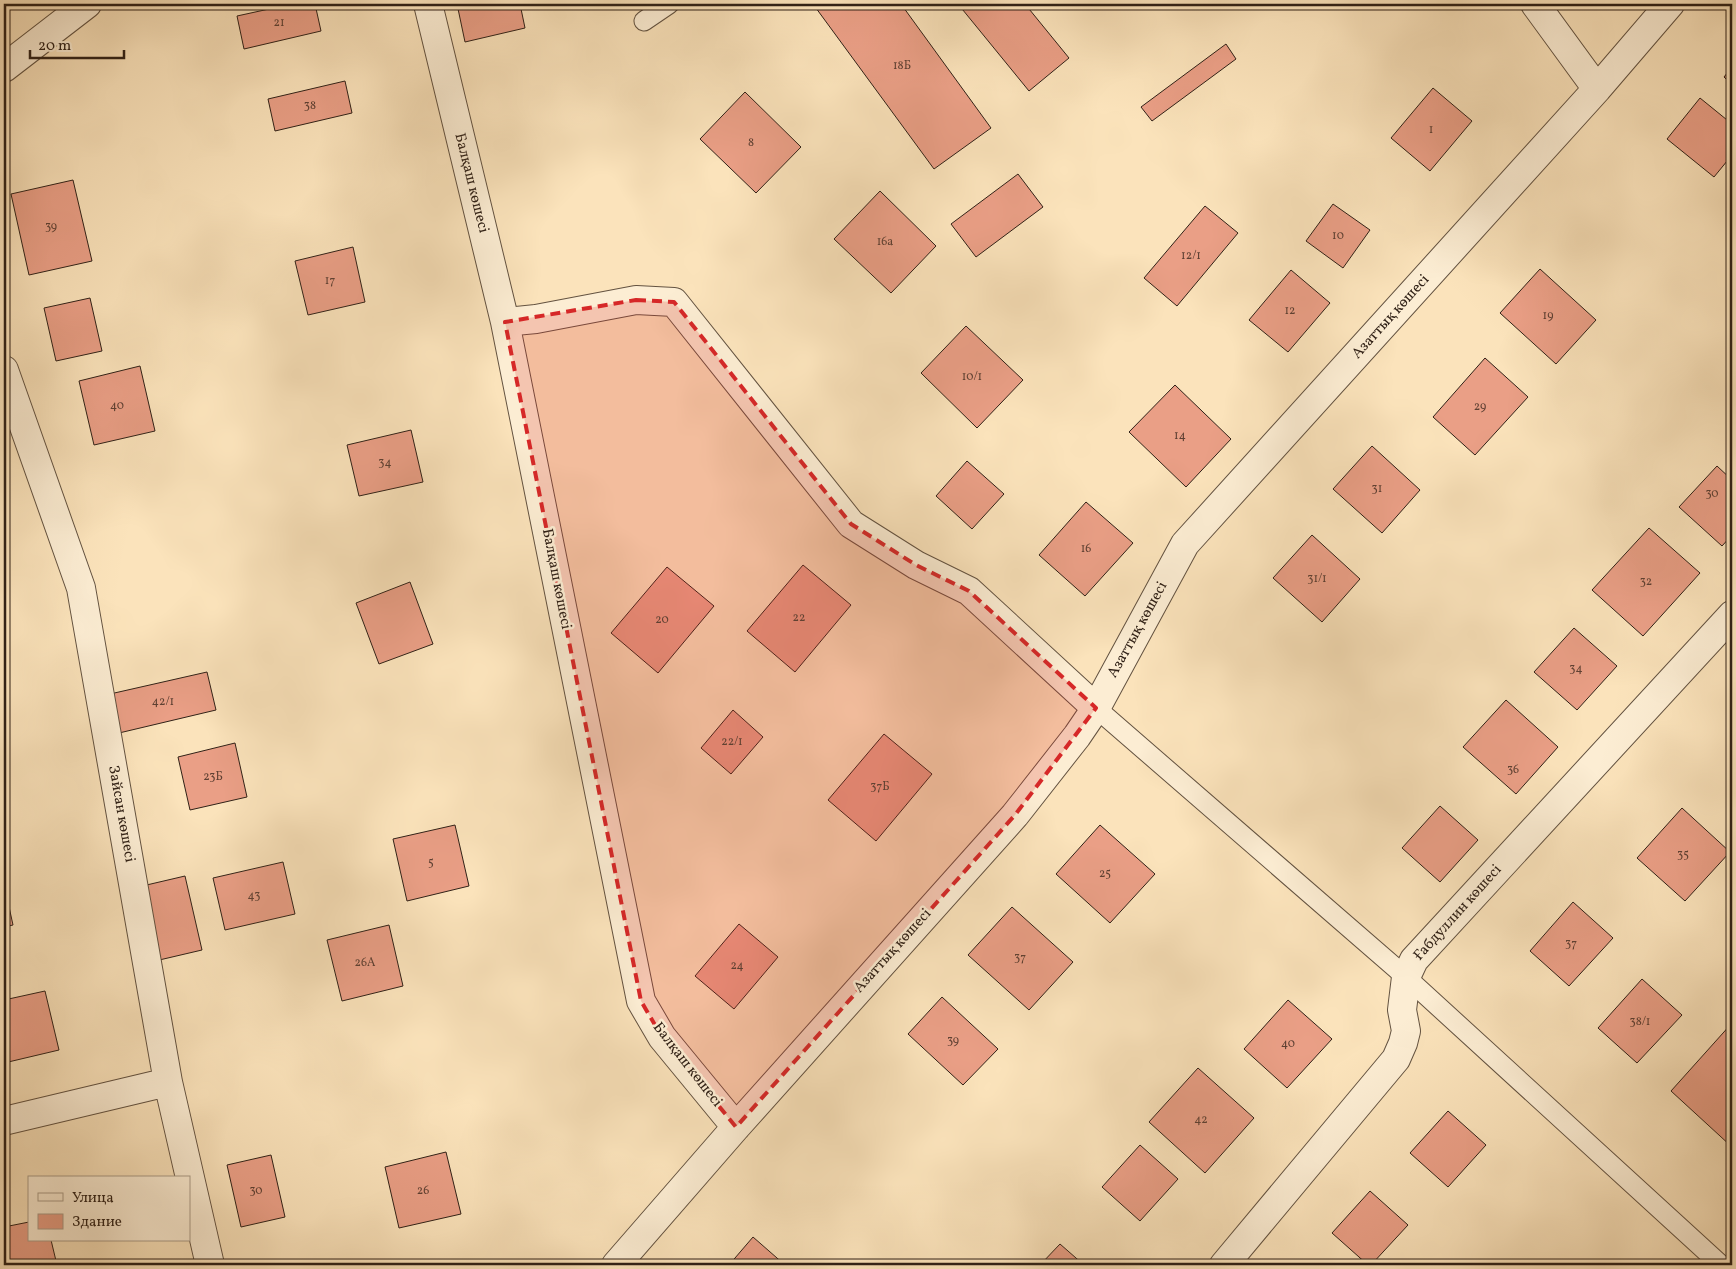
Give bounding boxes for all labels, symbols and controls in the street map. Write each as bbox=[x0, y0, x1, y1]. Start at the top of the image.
house number: 21 bbox=[273, 15, 285, 31]
scale bar bbox=[30, 28, 124, 60]
text: 20 m bbox=[38, 36, 71, 57]
house number: 18Б bbox=[893, 58, 911, 74]
house number: 38 bbox=[304, 98, 316, 114]
house number: 1 bbox=[1429, 122, 1433, 138]
street label: Балқаш көшесі bbox=[448, 131, 494, 235]
house number: 8 bbox=[748, 135, 754, 151]
house number: 39 bbox=[45, 219, 57, 235]
house number: 10 bbox=[1332, 228, 1344, 244]
house number: 16а bbox=[877, 234, 893, 250]
house number: 12/1 bbox=[1181, 248, 1201, 264]
street label: Азаттық көшесі bbox=[1347, 270, 1435, 364]
house number: 17 bbox=[325, 273, 335, 289]
house number: 12 bbox=[1284, 303, 1296, 319]
house number: 19 bbox=[1543, 308, 1553, 324]
house number: 10/1 bbox=[962, 369, 982, 385]
house number: 40 bbox=[110, 398, 124, 414]
house number: 29 bbox=[1474, 399, 1486, 415]
house number: 14 bbox=[1174, 428, 1186, 444]
house number: 34 bbox=[378, 455, 392, 471]
house number: 31 bbox=[1372, 481, 1382, 497]
house number: 30 bbox=[1705, 486, 1719, 502]
street label: Балқаш көшесі bbox=[536, 527, 576, 631]
house number: 16 bbox=[1081, 541, 1091, 557]
house number: 31/1 bbox=[1307, 571, 1327, 587]
house number: 32 bbox=[1640, 574, 1652, 590]
street label: Азаттық көшесі bbox=[1103, 578, 1173, 682]
house number: 22 bbox=[793, 610, 805, 626]
house number: 20 bbox=[655, 612, 669, 628]
house number: 34 bbox=[1569, 661, 1583, 677]
house number: 42/1 bbox=[152, 694, 174, 710]
house number: 22/1 bbox=[721, 734, 743, 750]
house number: 36 bbox=[1507, 762, 1519, 778]
street label: Зайсан көшесі bbox=[102, 764, 140, 864]
house number: 23Б bbox=[203, 769, 223, 785]
house number: 37Б bbox=[870, 779, 890, 795]
house number: 35 bbox=[1677, 847, 1689, 863]
house number: 5 bbox=[428, 855, 434, 871]
street label: Ғабдуллин көшесі bbox=[1409, 860, 1507, 966]
house number: 25 bbox=[1099, 866, 1111, 882]
house number: 43 bbox=[248, 888, 260, 904]
street label: Азаттық көшесі bbox=[849, 904, 937, 998]
house number: 37 bbox=[1565, 936, 1577, 952]
house number: 37 bbox=[1014, 950, 1026, 966]
house number: 26А bbox=[355, 955, 376, 971]
house number: 24 bbox=[730, 958, 744, 974]
house number: 38/1 bbox=[1630, 1014, 1650, 1030]
street label: Балқаш көшесі bbox=[647, 1018, 727, 1112]
house number: 39 bbox=[947, 1033, 959, 1049]
house number: 40 bbox=[1281, 1036, 1295, 1052]
house number: 42 bbox=[1194, 1112, 1208, 1128]
legend bbox=[28, 1176, 190, 1242]
house number: 30 bbox=[249, 1183, 263, 1199]
house number: 26 bbox=[417, 1183, 429, 1199]
text: Улица bbox=[72, 1188, 114, 1209]
text: Здание bbox=[72, 1212, 122, 1233]

